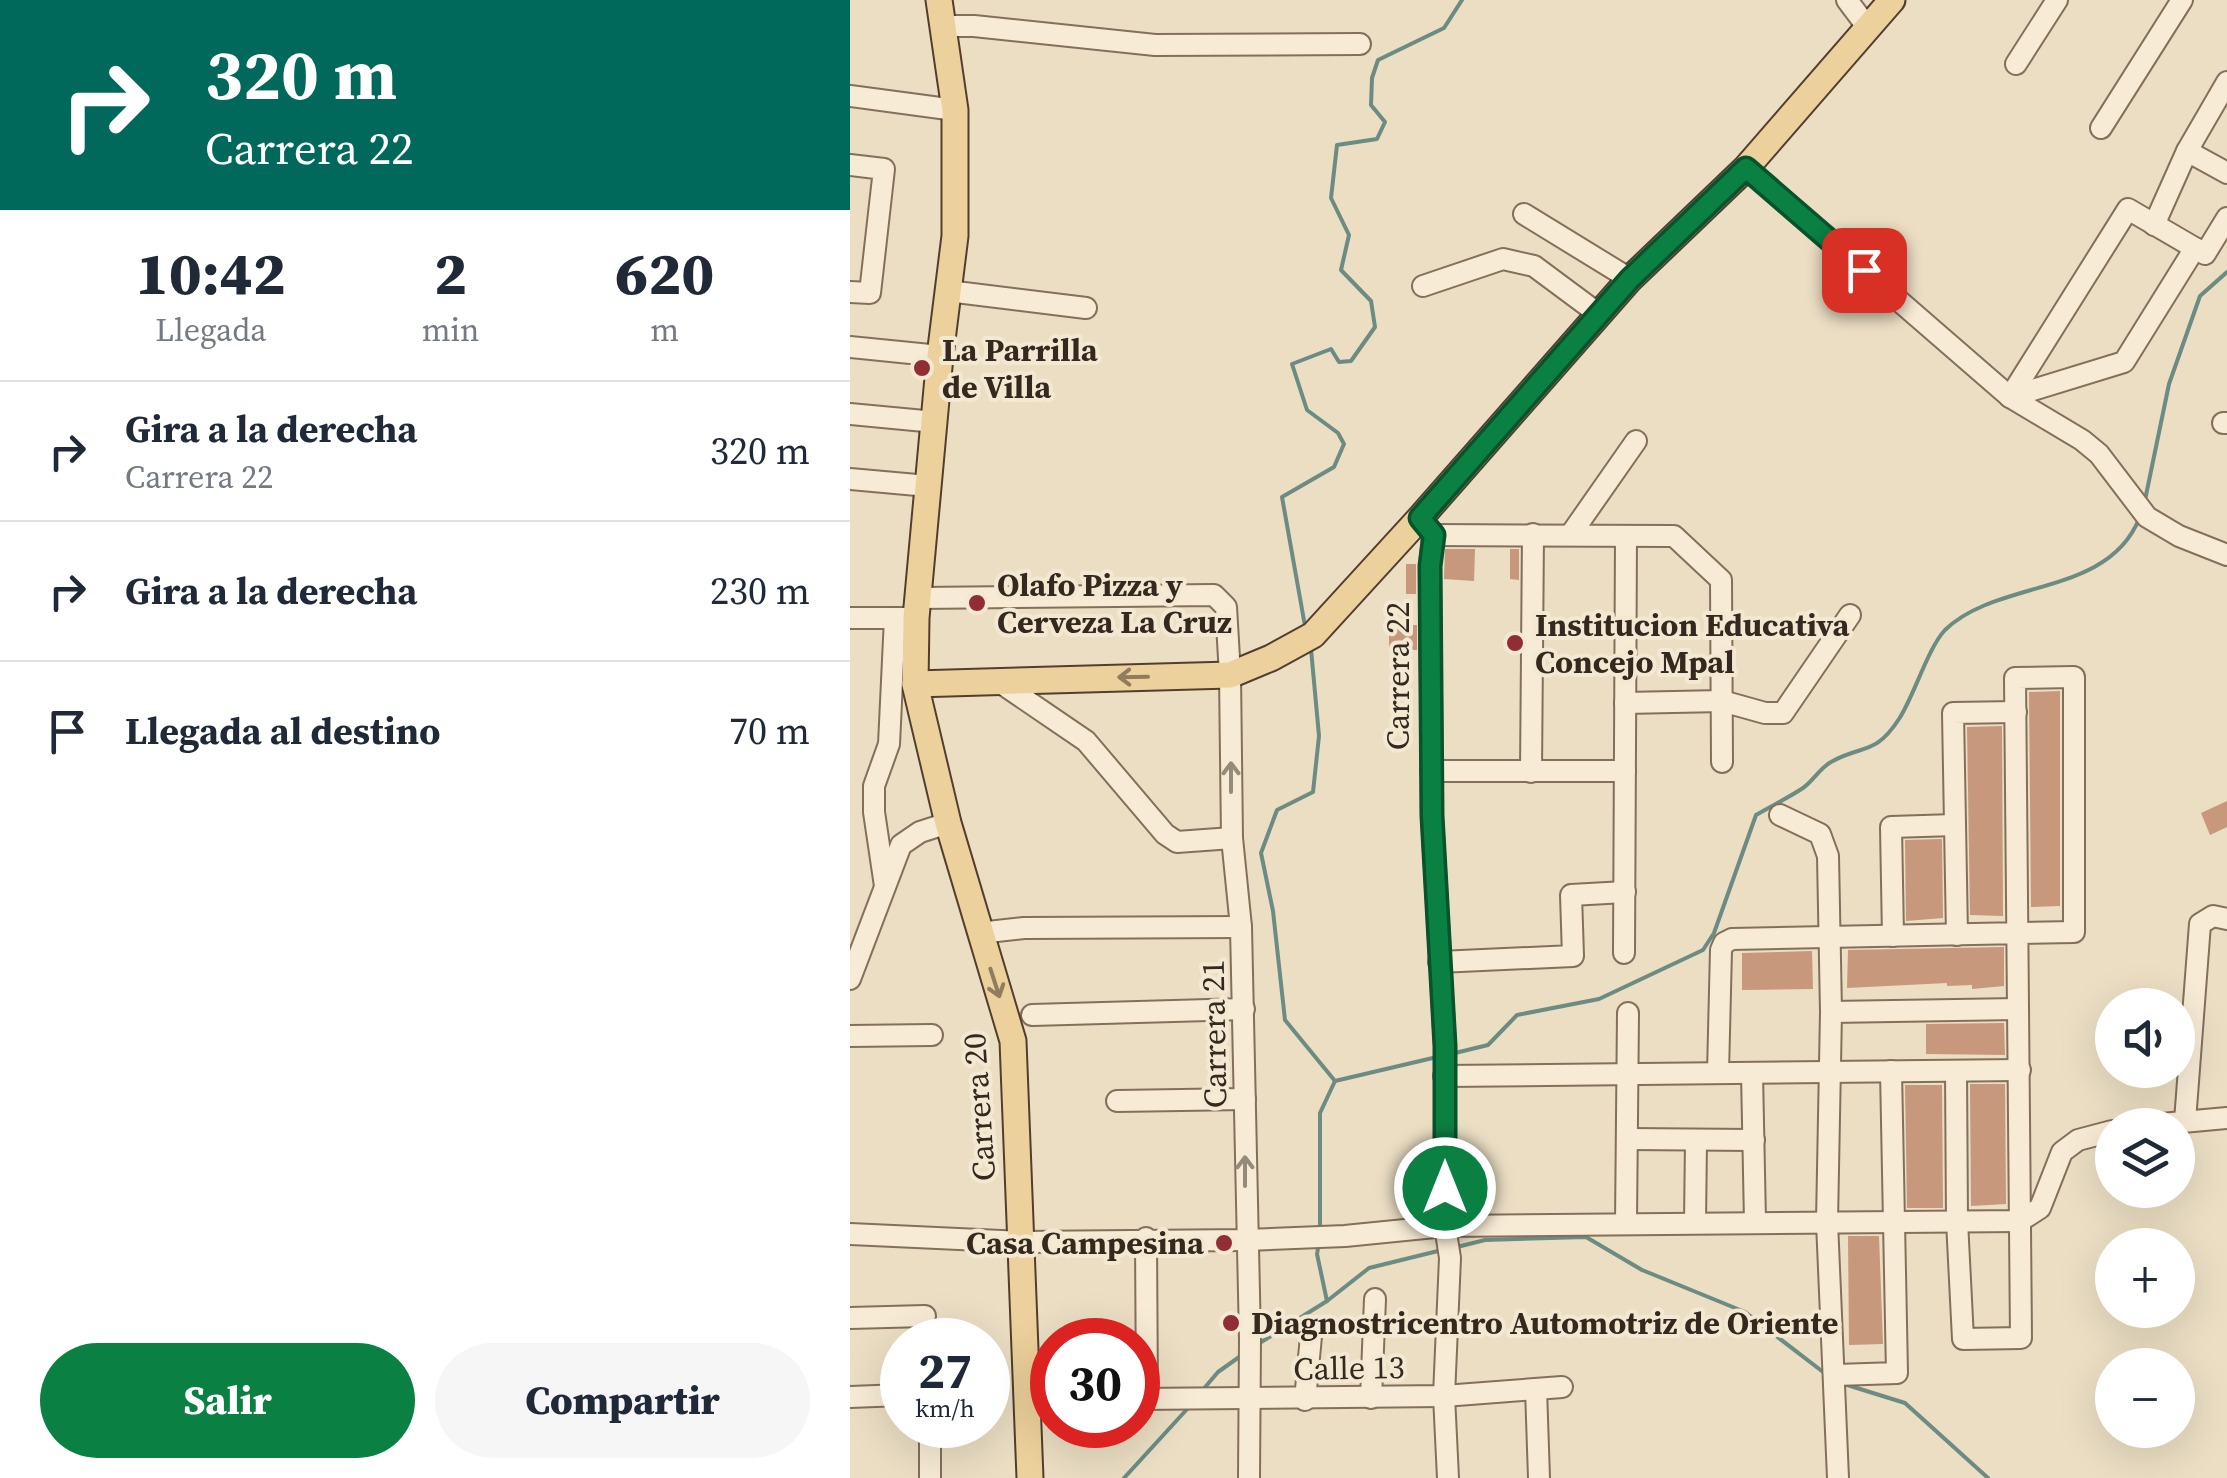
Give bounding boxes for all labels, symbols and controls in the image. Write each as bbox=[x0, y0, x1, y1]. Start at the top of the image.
text: 320 m bbox=[205, 26, 397, 122]
icon: right bbox=[40, 40, 170, 170]
text: Carrera 22 bbox=[205, 117, 414, 179]
pin bbox=[1822, 228, 1907, 313]
text: 10:42 bbox=[136, 232, 286, 314]
text: 2 bbox=[434, 232, 467, 314]
text: 620 bbox=[615, 232, 714, 314]
icon: arrive bbox=[1837, 243, 1892, 298]
text: Llegada bbox=[155, 308, 266, 352]
text: min bbox=[422, 308, 479, 352]
text: m bbox=[650, 308, 679, 352]
place label: La Parrilla de Villa bbox=[942, 328, 1099, 409]
marker: La Parrilla de Villa bbox=[911, 357, 933, 379]
text: Gira a la derecha bbox=[125, 403, 417, 455]
icon: right bbox=[40, 424, 95, 479]
text: 320 m bbox=[710, 425, 810, 477]
text: Carrera 22 bbox=[125, 455, 273, 499]
place label: Olafo Pizza y Cerveza La Cruz bbox=[997, 563, 1232, 644]
icon: right bbox=[40, 564, 95, 619]
text: Gira a la derecha bbox=[125, 565, 417, 617]
text: 230 m bbox=[710, 565, 810, 617]
marker: Olafo Pizza y Cerveza La Cruz bbox=[966, 592, 988, 614]
street label: Carrera 22 bbox=[1376, 602, 1420, 750]
place label: Institucion Educativa Concejo Mpal bbox=[1535, 603, 1851, 684]
marker: Institucion Educativa Concejo Mpal bbox=[1504, 632, 1526, 654]
one-way arrow bbox=[1117, 668, 1149, 687]
icon: arrive bbox=[40, 704, 95, 759]
text: Llegada al destino bbox=[125, 705, 441, 757]
text: 70 m bbox=[729, 705, 810, 757]
one-way arrow bbox=[1222, 761, 1240, 794]
street label: Carrera 21 bbox=[1191, 959, 1237, 1109]
one-way arrow bbox=[987, 967, 1005, 999]
map controls bbox=[2095, 988, 2195, 1448]
button: sound bbox=[2095, 988, 2195, 1088]
street label: Carrera 20 bbox=[952, 1031, 1006, 1183]
button: layers bbox=[2095, 1108, 2195, 1208]
position arrow bbox=[1393, 1136, 1497, 1240]
one-way arrow bbox=[1236, 1156, 1255, 1188]
place label: Casa Campesina bbox=[966, 1221, 1205, 1265]
button: + bbox=[2095, 1228, 2195, 1328]
marker: Casa Campesina bbox=[1213, 1232, 1235, 1254]
place label: Diagnostricentro Automotriz de Oriente bbox=[1251, 1301, 1839, 1345]
marker: Diagnostricentro Automotriz de Oriente bbox=[1220, 1312, 1242, 1334]
speed limit sign: 30 bbox=[1030, 1318, 1160, 1448]
text: 27 bbox=[918, 1336, 972, 1405]
button: Salir bbox=[40, 1343, 415, 1458]
button: Compartir bbox=[435, 1343, 810, 1458]
street label: Calle 13 bbox=[1293, 1345, 1405, 1391]
button: − bbox=[2095, 1348, 2195, 1448]
text: km/h bbox=[915, 1391, 975, 1425]

